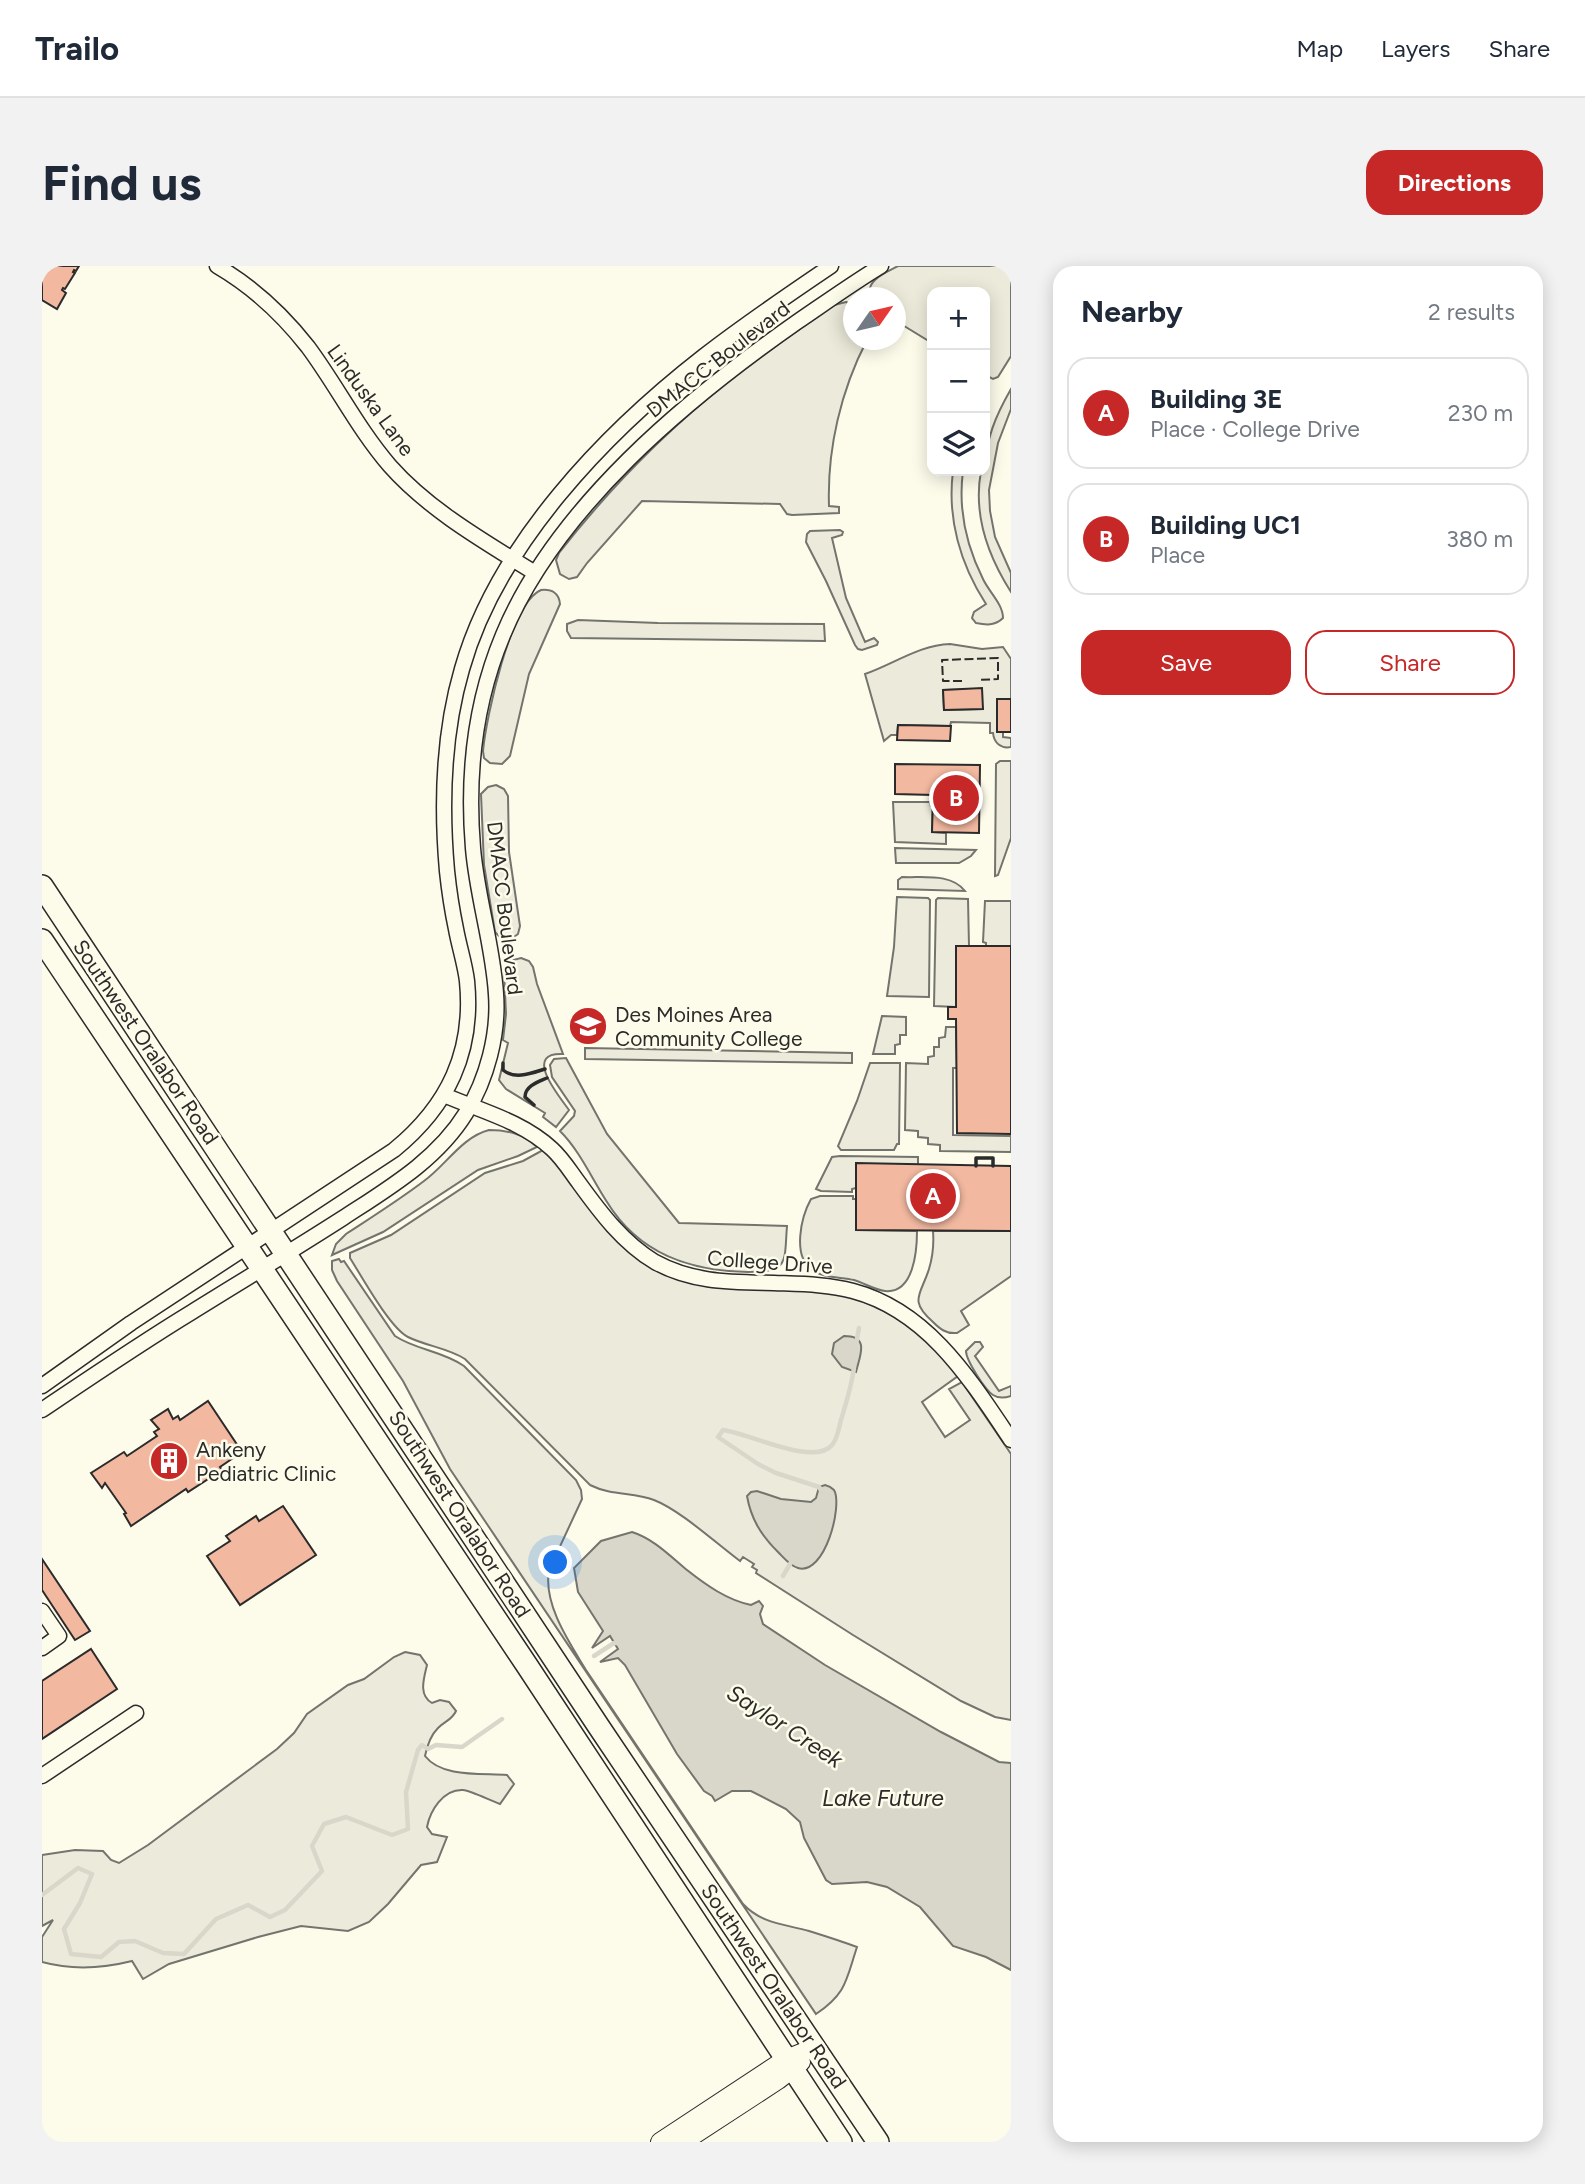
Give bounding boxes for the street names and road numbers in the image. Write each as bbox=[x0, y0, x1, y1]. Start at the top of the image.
street label: DMACC Boulevard bbox=[641, 295, 795, 423]
street label: Linduska Lane bbox=[322, 339, 420, 461]
street label: DMACC Boulevard bbox=[482, 820, 528, 996]
street label: Southwest Oralabor Road bbox=[68, 935, 224, 1149]
street label: College Drive bbox=[706, 1245, 834, 1279]
street label: Southwest Oralabor Road bbox=[384, 1406, 536, 1622]
street label: Southwest Oralabor Road bbox=[696, 1879, 852, 2093]

